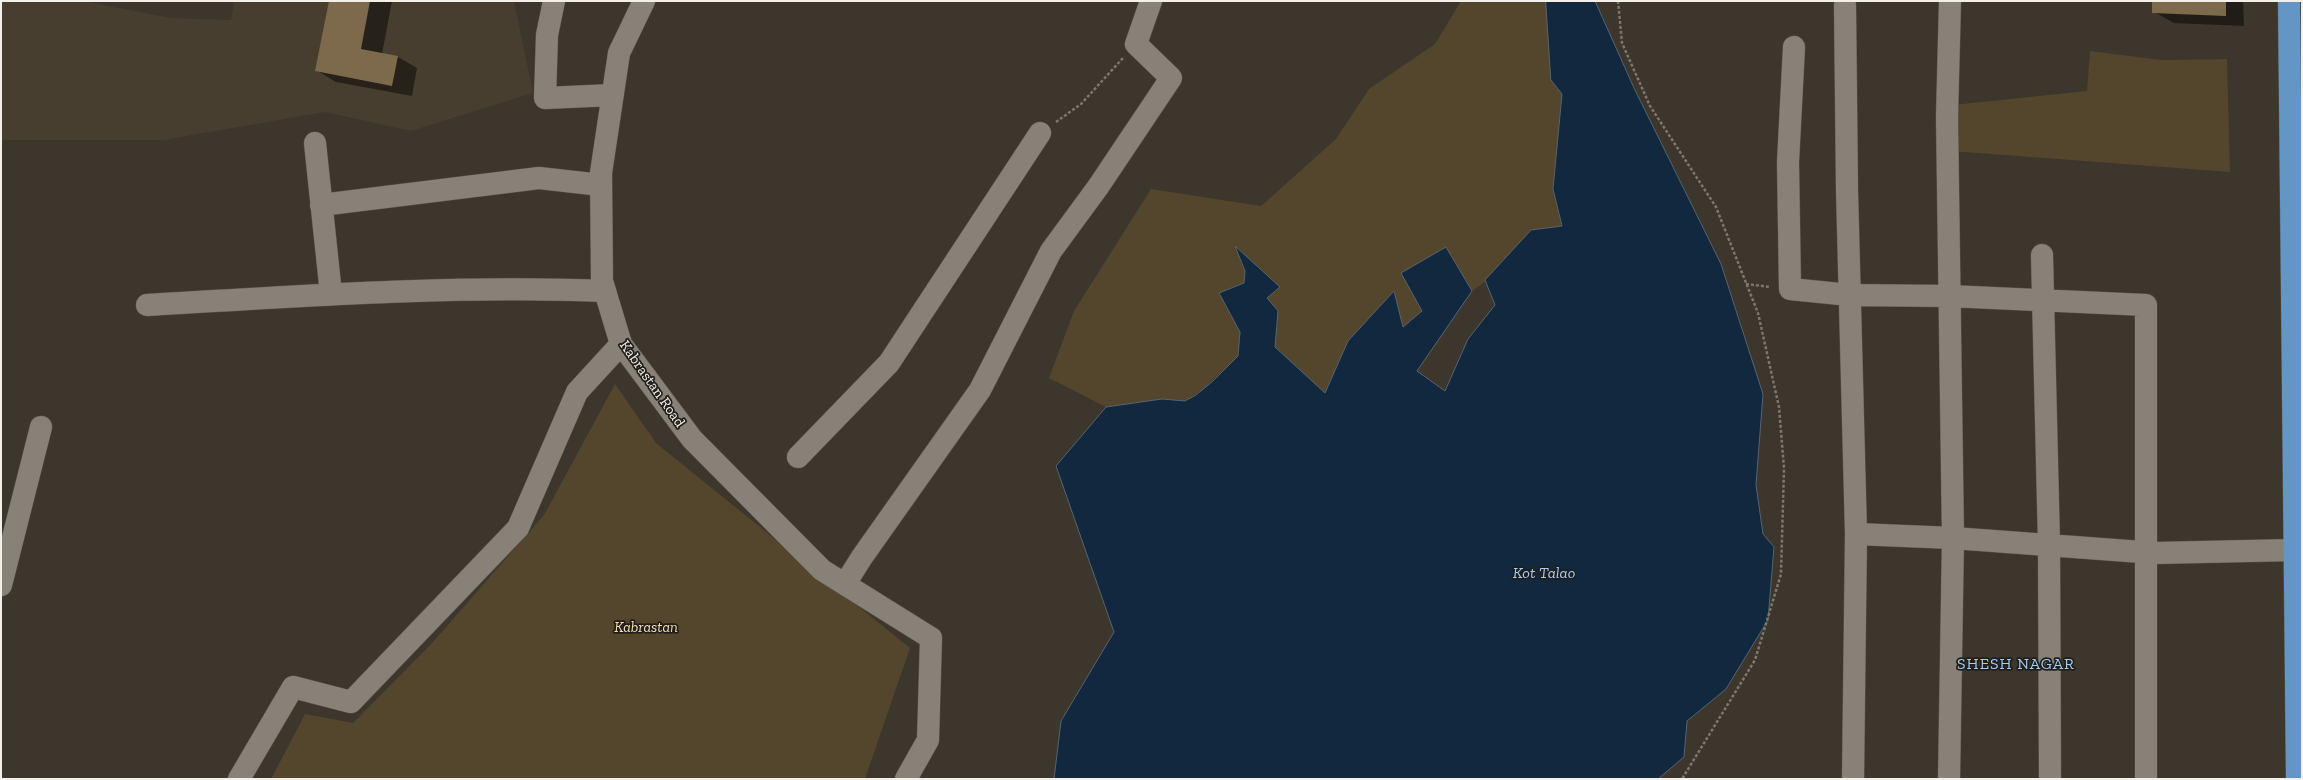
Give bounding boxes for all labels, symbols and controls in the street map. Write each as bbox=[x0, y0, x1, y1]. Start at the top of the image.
street label: Kabrastan Road bbox=[615, 337, 689, 431]
water label: Kot Talao bbox=[1513, 563, 1575, 583]
park label: Kabrastan bbox=[614, 619, 678, 637]
district label: SHESH NAGAR bbox=[1957, 654, 2075, 674]

